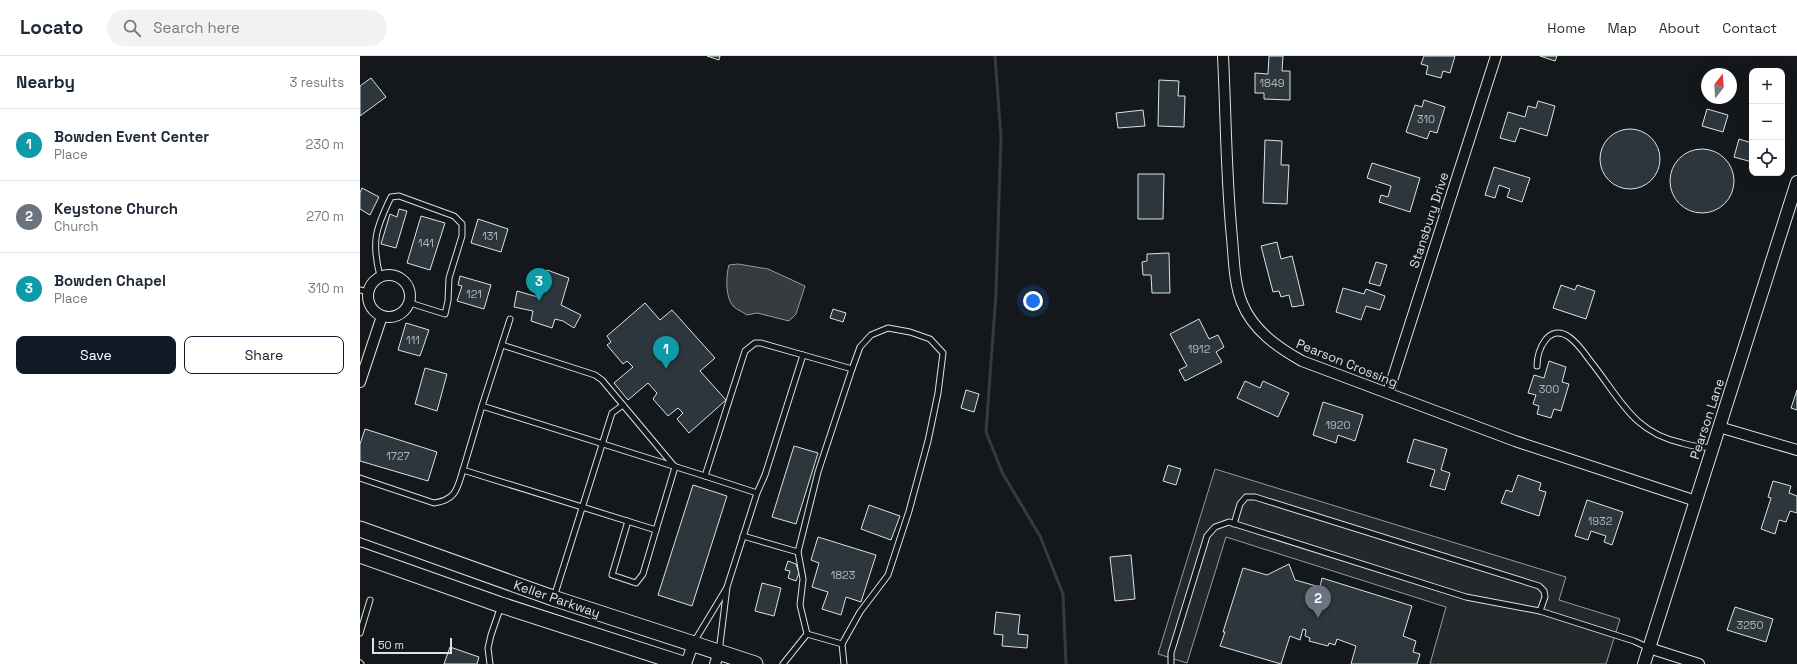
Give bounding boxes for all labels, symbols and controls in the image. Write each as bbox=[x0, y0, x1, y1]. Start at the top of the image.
search box bbox=[107, 10, 387, 46]
text: Locato bbox=[20, 15, 83, 40]
icon: search bbox=[121, 17, 143, 39]
text: Search here bbox=[153, 18, 240, 37]
text: Home bbox=[1547, 19, 1585, 37]
text: Map bbox=[1607, 19, 1637, 37]
text: About bbox=[1659, 19, 1700, 37]
text: Contact bbox=[1722, 19, 1777, 37]
north arrow bbox=[1701, 68, 1737, 104]
map controls bbox=[1749, 68, 1785, 176]
button: + bbox=[1749, 68, 1785, 104]
text: Nearby bbox=[16, 71, 75, 93]
text: 3 results bbox=[290, 74, 344, 91]
house number: 1849 bbox=[1259, 76, 1285, 90]
button: − bbox=[1749, 104, 1785, 140]
house number: 310 bbox=[1417, 112, 1435, 126]
text: Bowden Event Center bbox=[54, 127, 209, 146]
text: 1 bbox=[26, 136, 32, 153]
text: 230 m bbox=[306, 136, 344, 153]
button: locate bbox=[1749, 140, 1785, 176]
text: Place bbox=[54, 146, 88, 163]
street label: Stansbury Drive bbox=[1405, 170, 1453, 270]
text: Keystone Church bbox=[54, 199, 178, 218]
text: 2 bbox=[25, 208, 33, 225]
text: 270 m bbox=[306, 208, 344, 225]
text: Church bbox=[54, 218, 99, 235]
house number: 131 bbox=[482, 229, 498, 243]
house number: 141 bbox=[418, 236, 434, 250]
pin: 3 bbox=[526, 268, 552, 301]
text: Bowden Chapel bbox=[54, 271, 166, 290]
text: 3 bbox=[25, 280, 33, 297]
text: 310 m bbox=[308, 280, 344, 297]
house number: 121 bbox=[466, 287, 482, 301]
text: Place bbox=[54, 290, 88, 307]
your location bbox=[1023, 291, 1043, 311]
house number: 111 bbox=[406, 333, 420, 347]
street label: Pearson Crossing bbox=[1294, 335, 1400, 391]
button: Save bbox=[16, 336, 176, 374]
button: Share bbox=[184, 336, 344, 374]
pin: 1 bbox=[653, 336, 679, 369]
house number: 1912 bbox=[1188, 342, 1211, 356]
street label: Pearson Lane bbox=[1686, 376, 1728, 462]
house number: 300 bbox=[1539, 382, 1559, 396]
house number: 1920 bbox=[1325, 418, 1351, 432]
house number: 1727 bbox=[386, 449, 410, 463]
house number: 1932 bbox=[1588, 514, 1613, 528]
house number: 1823 bbox=[831, 568, 856, 582]
street label: Keller Parkway bbox=[512, 576, 602, 622]
pin: 2 bbox=[1305, 585, 1331, 618]
house number: 3250 bbox=[1737, 618, 1763, 632]
scale bar bbox=[372, 636, 452, 655]
text: 50 m bbox=[378, 638, 404, 652]

